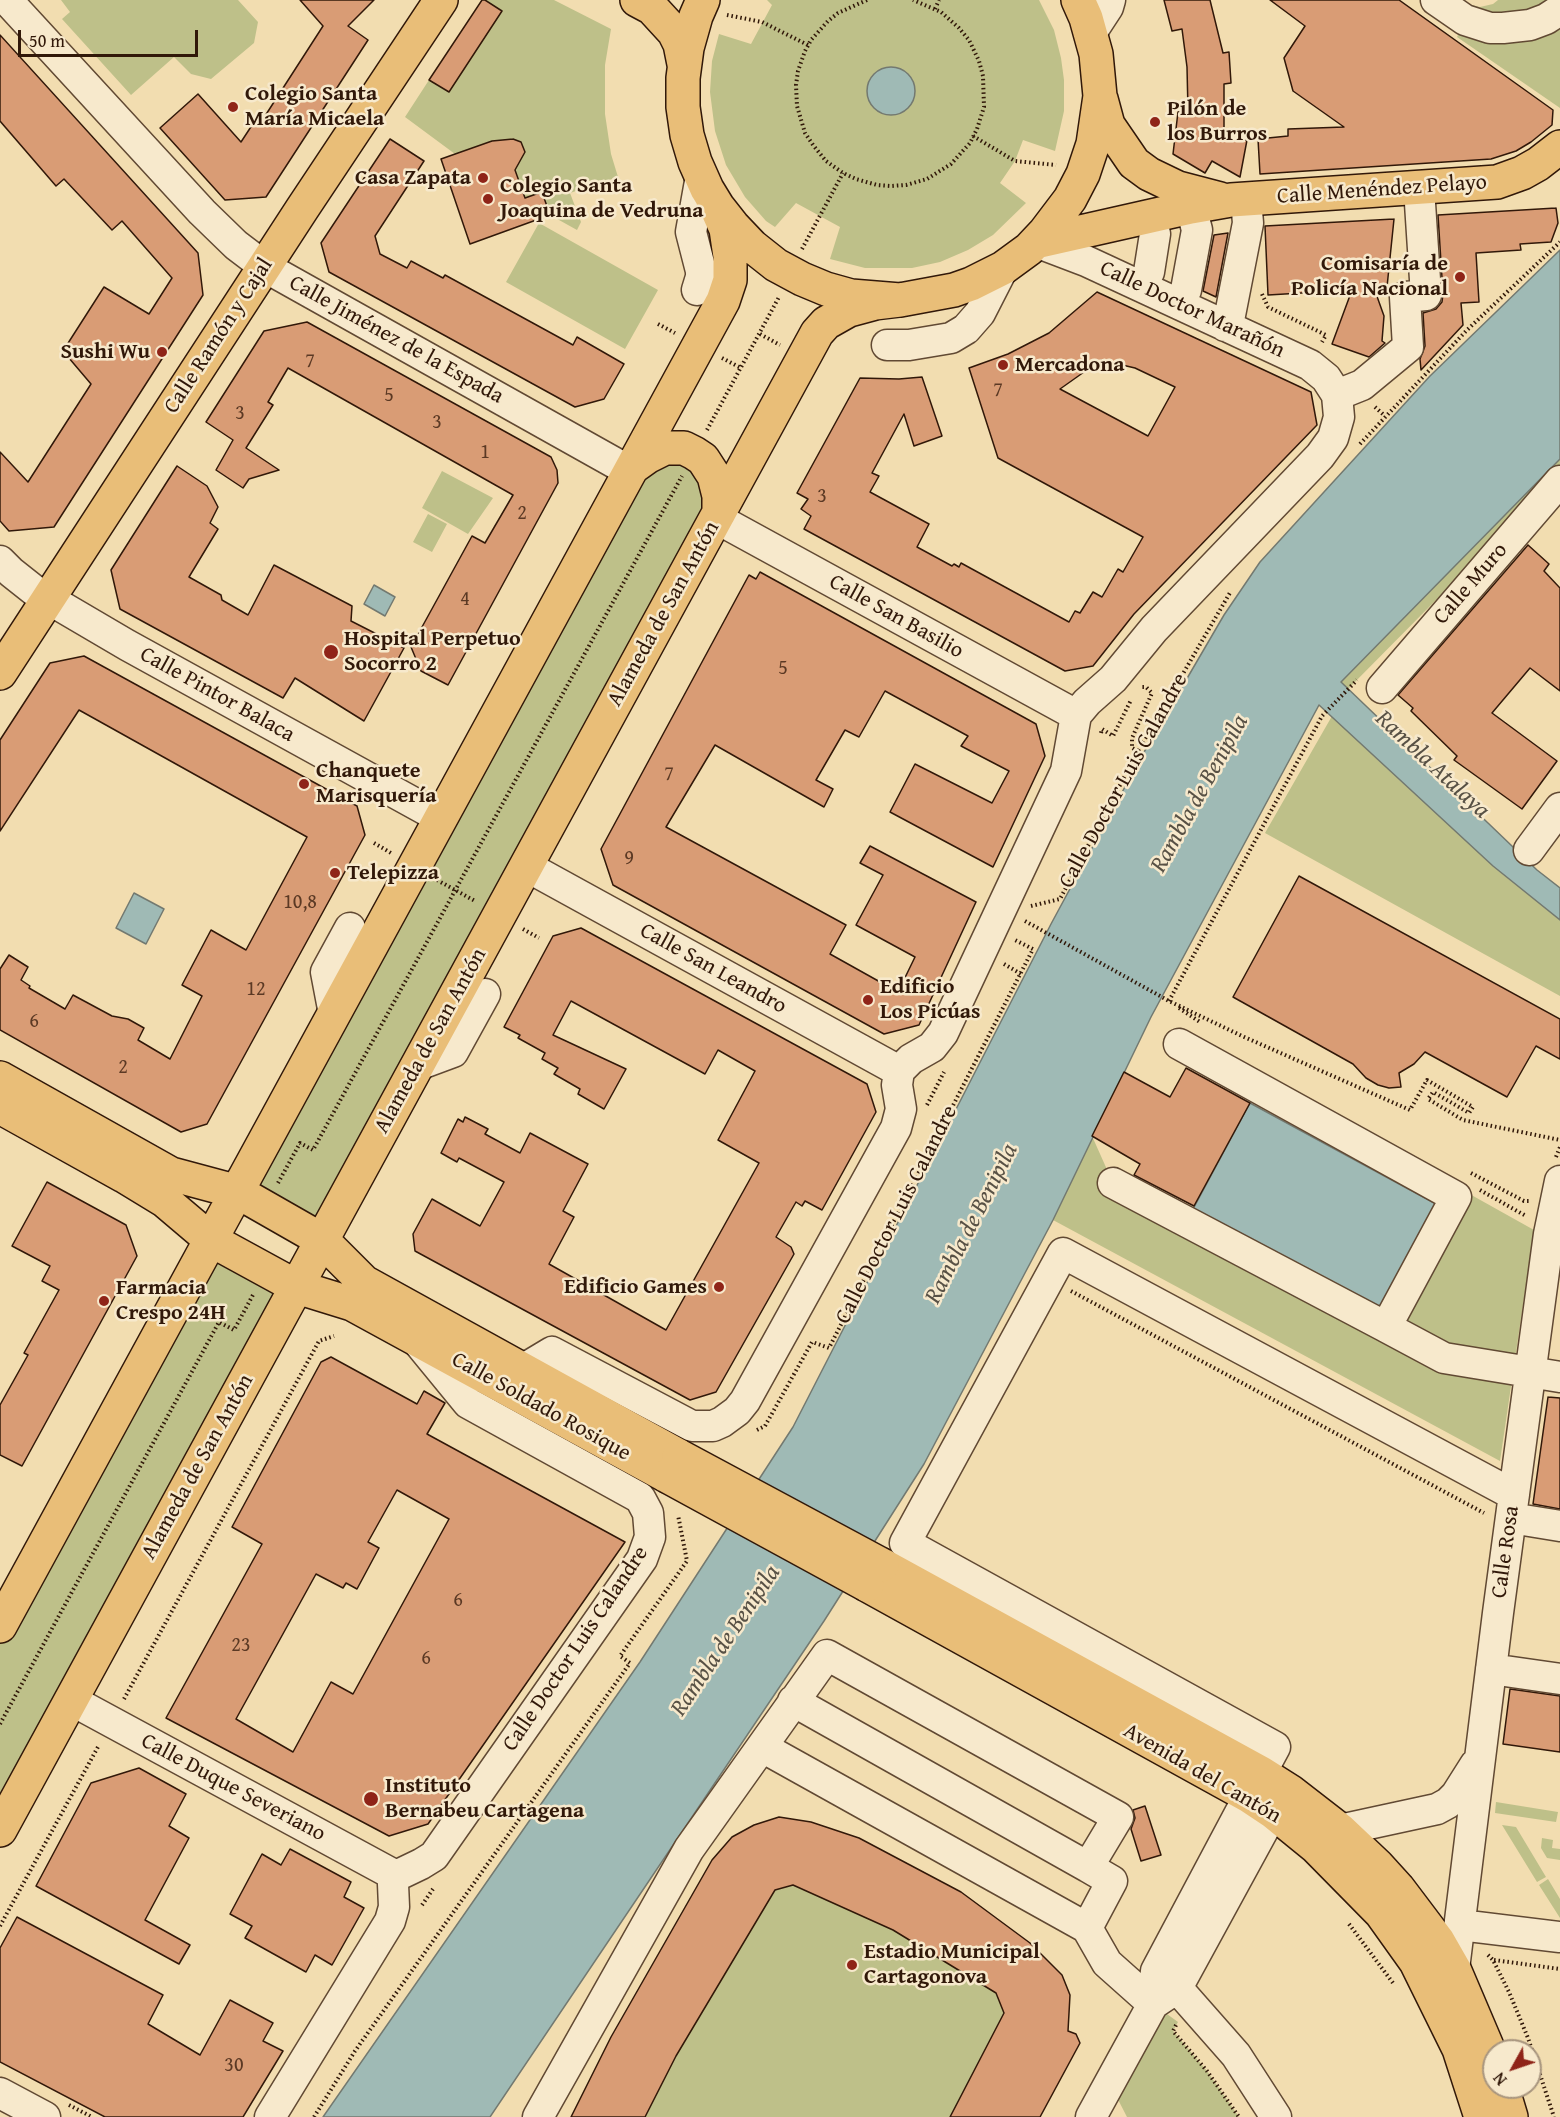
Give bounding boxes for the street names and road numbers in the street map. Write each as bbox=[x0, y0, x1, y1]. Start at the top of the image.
street label: Calle Menéndez Pelayo bbox=[1276, 169, 1488, 211]
street label: Calle Ramón y Cajal bbox=[159, 253, 279, 419]
street label: Calle Doctor Marañón bbox=[1095, 256, 1289, 364]
street label: Calle Jiménez de la Espada bbox=[284, 270, 508, 410]
street label: Alameda de San Antón bbox=[602, 517, 726, 711]
street label: Calle Muro bbox=[1428, 538, 1514, 630]
street label: Calle San Basilio bbox=[824, 569, 968, 665]
street label: Calle Pintor Balaca bbox=[135, 642, 299, 748]
street label: Calle Doctor Luis Calandre bbox=[1054, 669, 1194, 893]
street label: Calle San Leandro bbox=[635, 918, 791, 1020]
street label: Alameda de San Antón bbox=[369, 944, 493, 1138]
street label: Calle Doctor Luis Calandre bbox=[830, 1101, 964, 1329]
street label: Calle Soldado Rosique bbox=[447, 1347, 635, 1467]
street label: Alameda de San Antón bbox=[136, 1370, 260, 1564]
street label: Calle Rosa bbox=[1486, 1504, 1526, 1600]
street label: Calle Doctor Luis Calandre bbox=[498, 1541, 654, 1757]
street label: Avenida del Cantón bbox=[1118, 1718, 1286, 1830]
street label: Calle Duque Severiano bbox=[136, 1728, 330, 1848]

